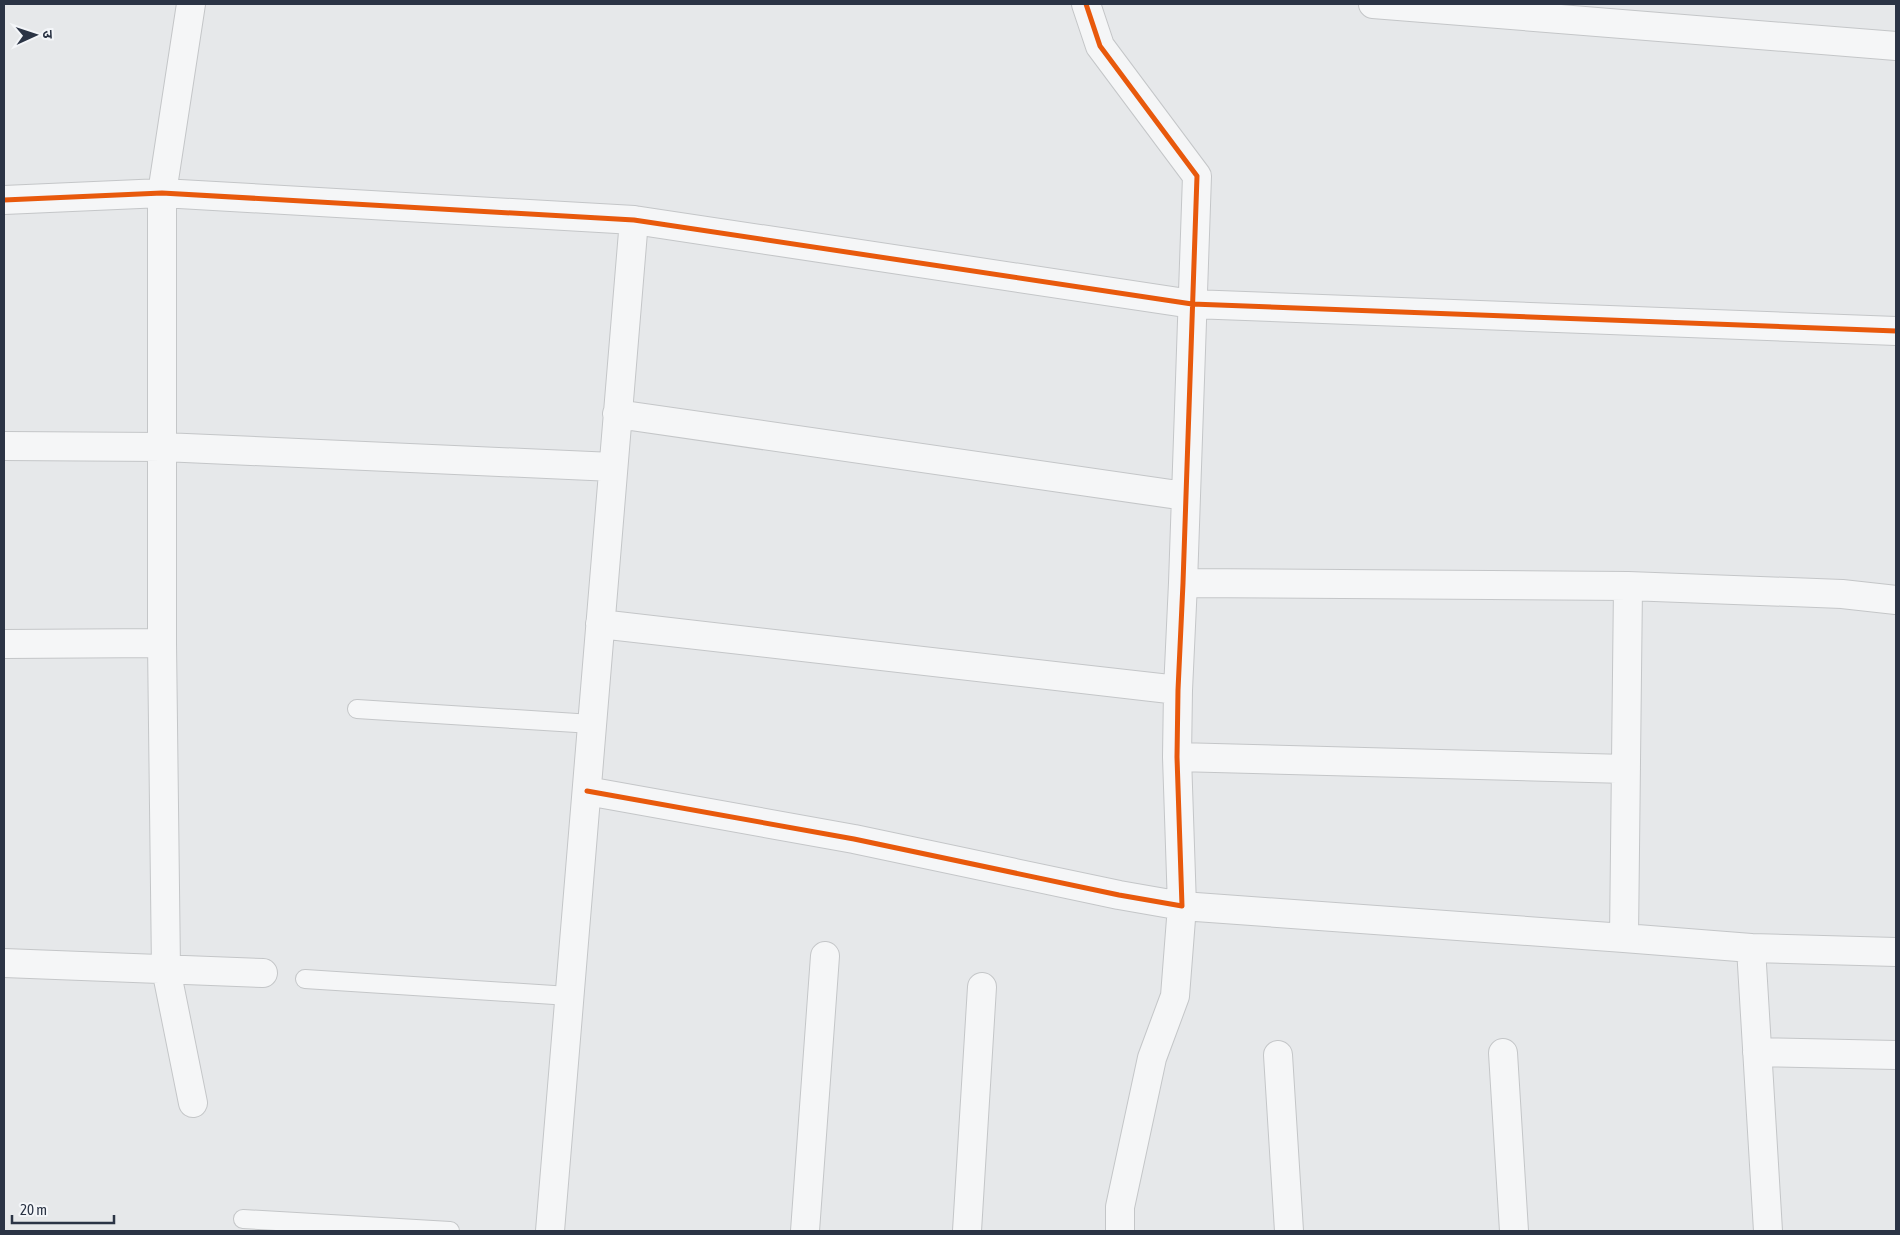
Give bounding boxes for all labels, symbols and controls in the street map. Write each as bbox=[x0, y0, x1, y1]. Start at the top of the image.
north arrow bbox=[10, 10, 60, 60]
text: उ bbox=[40, 30, 56, 40]
scale bar bbox=[12, 1192, 115, 1224]
text: 20 m bbox=[20, 1201, 47, 1218]

